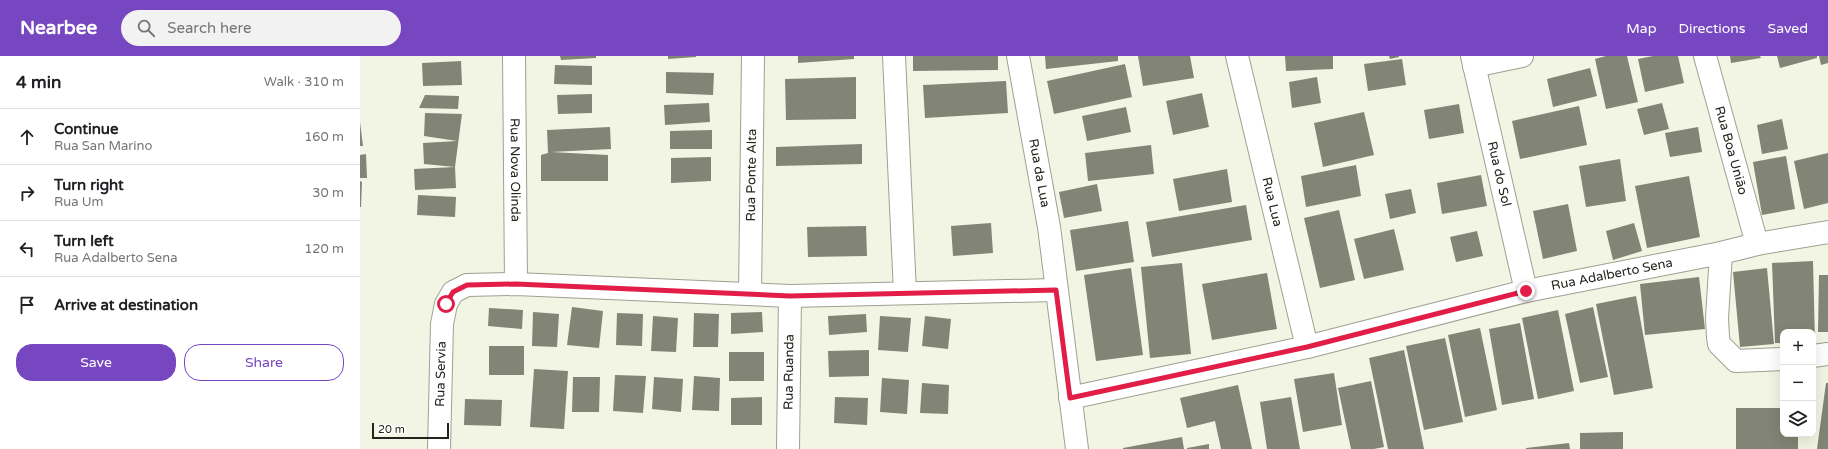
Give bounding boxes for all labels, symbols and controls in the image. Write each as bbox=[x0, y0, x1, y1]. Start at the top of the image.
search box bbox=[121, 10, 401, 46]
text: Nearbee bbox=[20, 17, 97, 39]
icon: search bbox=[135, 17, 157, 39]
text: Search here bbox=[167, 19, 252, 37]
text: Map bbox=[1626, 20, 1657, 37]
text: Directions bbox=[1679, 20, 1746, 37]
text: Saved bbox=[1768, 20, 1808, 37]
text: 4 min bbox=[16, 72, 61, 93]
text: Walk · 310 m bbox=[264, 74, 344, 90]
street label: Rua Boa União bbox=[1711, 104, 1751, 197]
street label: Rua Nova Olinda bbox=[507, 118, 523, 222]
text: Continue bbox=[54, 120, 118, 138]
icon: ahead bbox=[16, 126, 38, 148]
street label: Rua Ponte Alta bbox=[743, 128, 760, 222]
text: 160 m bbox=[304, 129, 344, 145]
street label: Rua da Lua bbox=[1025, 137, 1053, 209]
text: Rua San Marino bbox=[54, 138, 152, 154]
street label: Rua do Sol bbox=[1484, 140, 1514, 208]
street label: Rua Lua bbox=[1258, 175, 1286, 228]
text: Turn right bbox=[54, 176, 124, 194]
icon: right bbox=[16, 182, 38, 204]
text: 30 m bbox=[312, 185, 344, 201]
text: Rua Um bbox=[54, 194, 103, 210]
text: Turn left bbox=[54, 232, 114, 250]
icon: left bbox=[16, 238, 38, 260]
text: 120 m bbox=[304, 241, 344, 257]
text: Rua Adalberto Sena bbox=[54, 250, 177, 266]
street label: Rua Adalberto Sena bbox=[1550, 255, 1674, 294]
route end bbox=[1517, 282, 1535, 300]
icon: arrive bbox=[16, 294, 38, 316]
route start bbox=[437, 295, 455, 313]
text: Arrive at destination bbox=[54, 296, 198, 314]
map controls bbox=[1780, 329, 1816, 437]
button: + bbox=[1780, 329, 1816, 365]
street label: Rua Ruanda bbox=[781, 334, 798, 410]
street label: Rua Servia bbox=[432, 341, 450, 407]
button: Save bbox=[16, 344, 176, 381]
button: Share bbox=[184, 344, 344, 381]
button: − bbox=[1780, 365, 1816, 401]
button: layers bbox=[1780, 401, 1816, 437]
scale bar bbox=[372, 421, 449, 440]
text: 20 m bbox=[378, 423, 405, 436]

